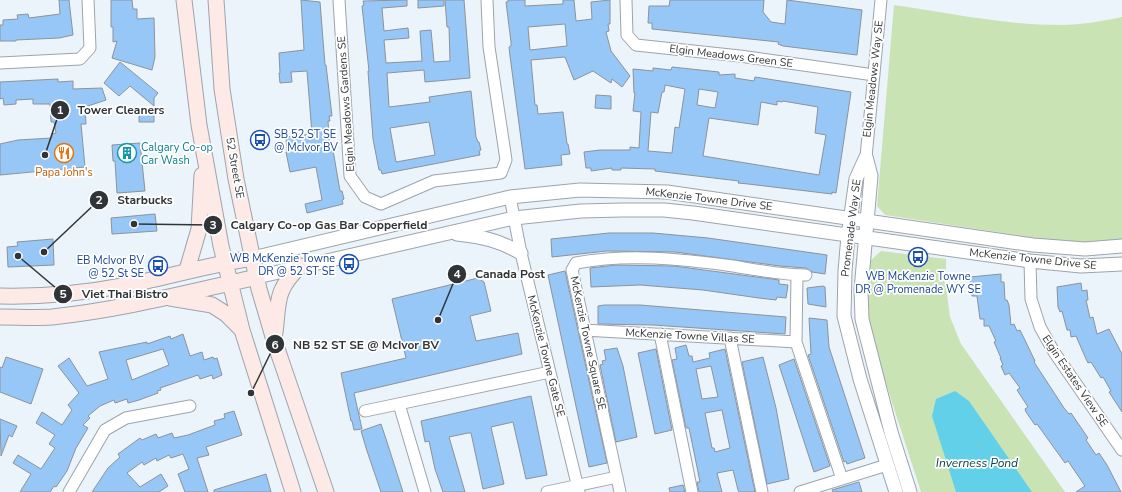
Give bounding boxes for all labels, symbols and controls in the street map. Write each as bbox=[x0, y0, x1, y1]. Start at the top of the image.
street label: Elgin Meadows Way SE bbox=[859, 20, 887, 138]
street label: Elgin Meadows Gardens SE bbox=[334, 36, 358, 172]
street label: Elgin Meadows Green SE bbox=[668, 41, 794, 71]
callout: Tower Cleaners bbox=[50, 98, 173, 122]
text: 1 bbox=[56, 102, 64, 118]
text: Tower Cleaners bbox=[78, 102, 165, 118]
place label: SB 52 ST SE @ McIvor BV bbox=[274, 127, 338, 155]
bus stop icon: SB 52 ST SE @ McIvor BV bbox=[249, 129, 271, 151]
street label: 52 Street SE bbox=[222, 136, 248, 200]
place label: Calgary Co-op Car Wash bbox=[141, 140, 213, 168]
restaurant icon: Papa John's bbox=[53, 142, 75, 164]
building icon: Calgary Co-op Car Wash bbox=[116, 142, 138, 164]
place label: Papa John's bbox=[35, 165, 93, 180]
street label: Promenade Way SE bbox=[838, 178, 864, 278]
street label: McKenzie Towne Drive SE bbox=[645, 184, 773, 214]
callout: Starbucks bbox=[89, 188, 181, 212]
text: 2 bbox=[95, 192, 103, 208]
text: Starbucks bbox=[117, 192, 173, 208]
callout: Calgary Co-op Gas Bar Copperfield bbox=[203, 213, 436, 237]
text: 3 bbox=[209, 217, 217, 233]
text: Calgary Co-op Gas Bar Copperfield bbox=[231, 217, 427, 233]
street label: McKenzie Towne Drive SE bbox=[969, 245, 1097, 273]
bus stop icon: WB McKenzie Towne DR @ Promenade WY SE bbox=[907, 246, 929, 268]
place label: WB McKenzie Towne DR @ 52 ST SE bbox=[230, 251, 335, 279]
place label: EB McIvor BV @ 52 St SE bbox=[77, 253, 144, 281]
bus stop icon: WB McKenzie Towne DR @ 52 ST SE bbox=[338, 253, 360, 275]
bus stop icon: EB McIvor BV @ 52 St SE bbox=[147, 255, 169, 277]
callout: Canada Post bbox=[447, 262, 553, 286]
text: 4 bbox=[453, 266, 461, 282]
text: Canada Post bbox=[475, 266, 545, 282]
place label: WB McKenzie Towne DR @ Promenade WY SE bbox=[855, 269, 981, 297]
street label: McKenzie Towne Square SE bbox=[566, 275, 610, 411]
callout: Viet Thai Bistro bbox=[53, 282, 176, 306]
text: 5 bbox=[59, 286, 67, 302]
text: Viet Thai Bistro bbox=[81, 286, 168, 302]
street label: McKenzie Towne Gate SE bbox=[524, 293, 568, 419]
street label: McKenzie Towne Villas SE bbox=[625, 325, 755, 347]
callout: NB 52 ST SE @ McIvor BV bbox=[265, 332, 447, 356]
street label: Elgin Estates View SE bbox=[1039, 332, 1111, 430]
text: 6 bbox=[271, 337, 279, 353]
text: NB 52 ST SE @ McIvor BV bbox=[293, 337, 439, 353]
water label: Inverness Pond bbox=[936, 455, 1018, 471]

